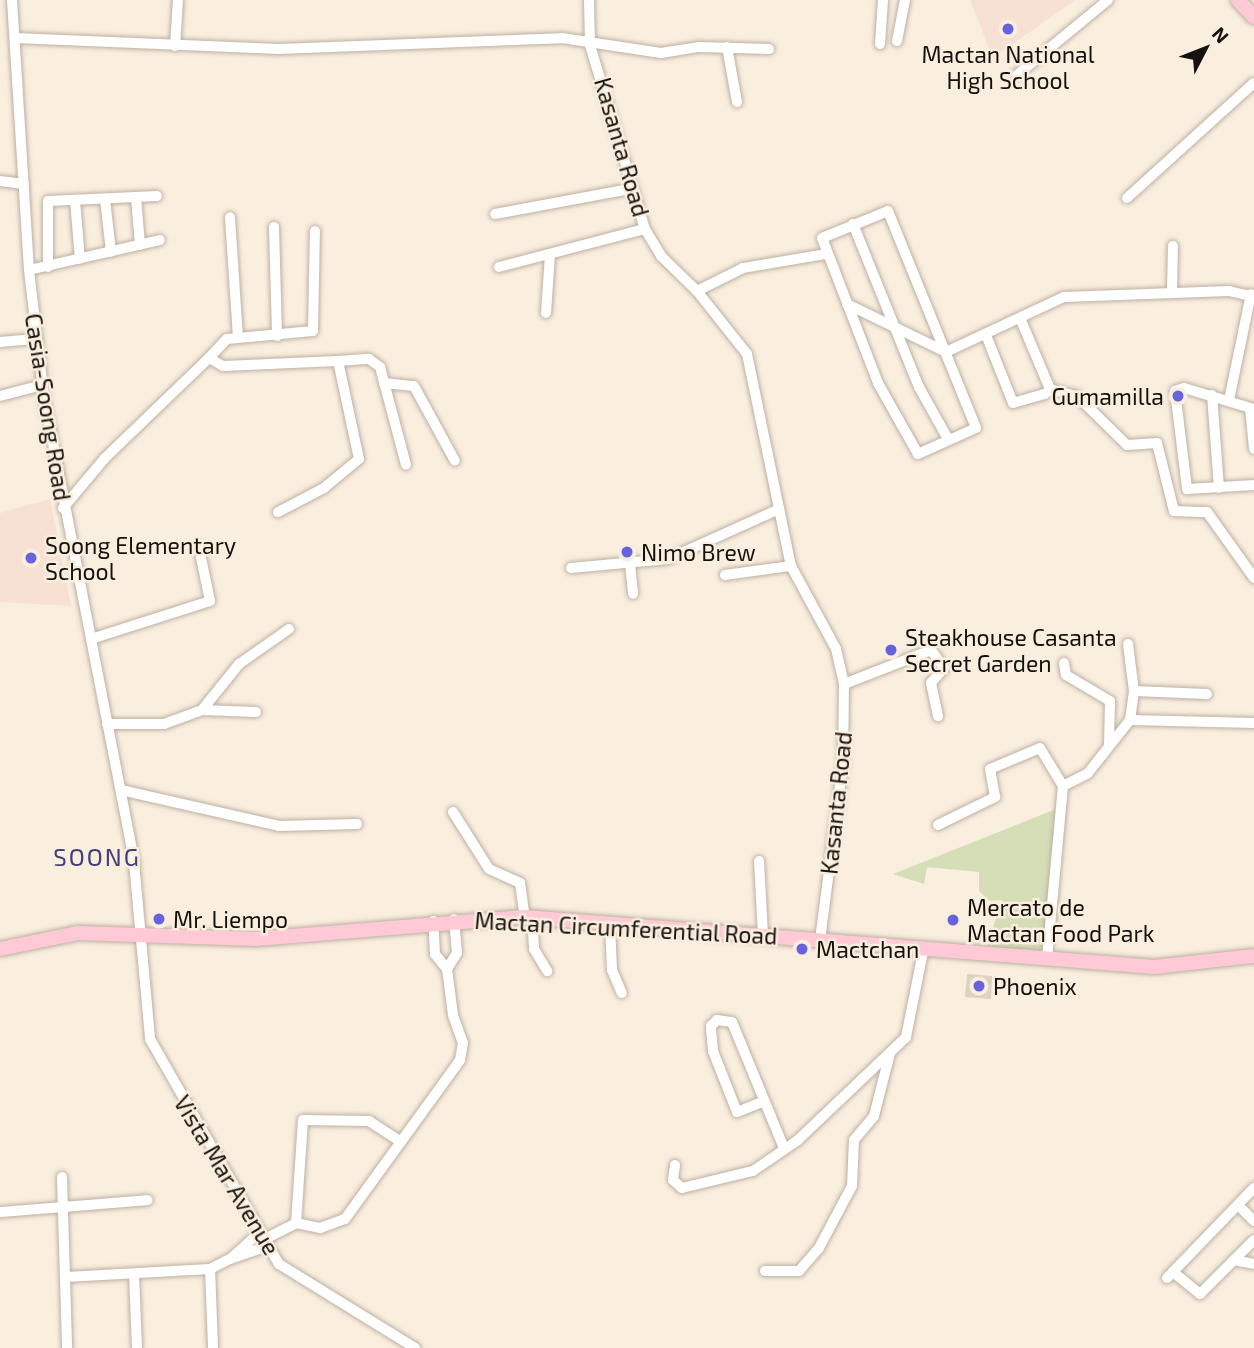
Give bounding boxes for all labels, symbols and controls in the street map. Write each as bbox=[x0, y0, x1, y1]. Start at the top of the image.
north arrow bbox=[1170, 14, 1240, 84]
marker: Mactan National High School bbox=[1000, 21, 1016, 37]
text: N bbox=[1208, 22, 1234, 47]
place label: Mactan National High School bbox=[921, 40, 1095, 94]
street label: Kasanta Road bbox=[589, 74, 655, 220]
street label: Casia-Soong Road bbox=[20, 311, 76, 503]
place label: Gumamilla bbox=[1052, 382, 1164, 410]
marker: Gumamilla bbox=[1170, 388, 1186, 404]
place label: Soong Elementary School bbox=[45, 531, 236, 585]
place label: Nimo Brew bbox=[641, 538, 756, 566]
marker: Nimo Brew bbox=[619, 544, 635, 560]
marker: Soong Elementary School bbox=[23, 550, 39, 566]
place label: Steakhouse Casanta Secret Garden bbox=[905, 623, 1117, 677]
marker: Steakhouse Casanta Secret Garden bbox=[883, 642, 899, 658]
street label: Kasanta Road bbox=[815, 730, 857, 876]
district label: SOONG bbox=[54, 843, 140, 871]
place label: Mercato de Mactan Food Park bbox=[967, 893, 1154, 947]
place label: Mr. Liempo bbox=[173, 905, 288, 933]
street label: Mactan Circumferential Road bbox=[474, 906, 778, 950]
marker: Mr. Liempo bbox=[151, 911, 167, 927]
marker: Mercato de Mactan Food Park bbox=[945, 912, 961, 928]
place label: Mactchan bbox=[816, 935, 919, 963]
marker: Mactchan bbox=[794, 941, 810, 957]
place label: Phoenix bbox=[993, 972, 1077, 1000]
marker: Phoenix bbox=[971, 978, 987, 994]
street label: Vista Mar Avenue bbox=[168, 1090, 286, 1260]

